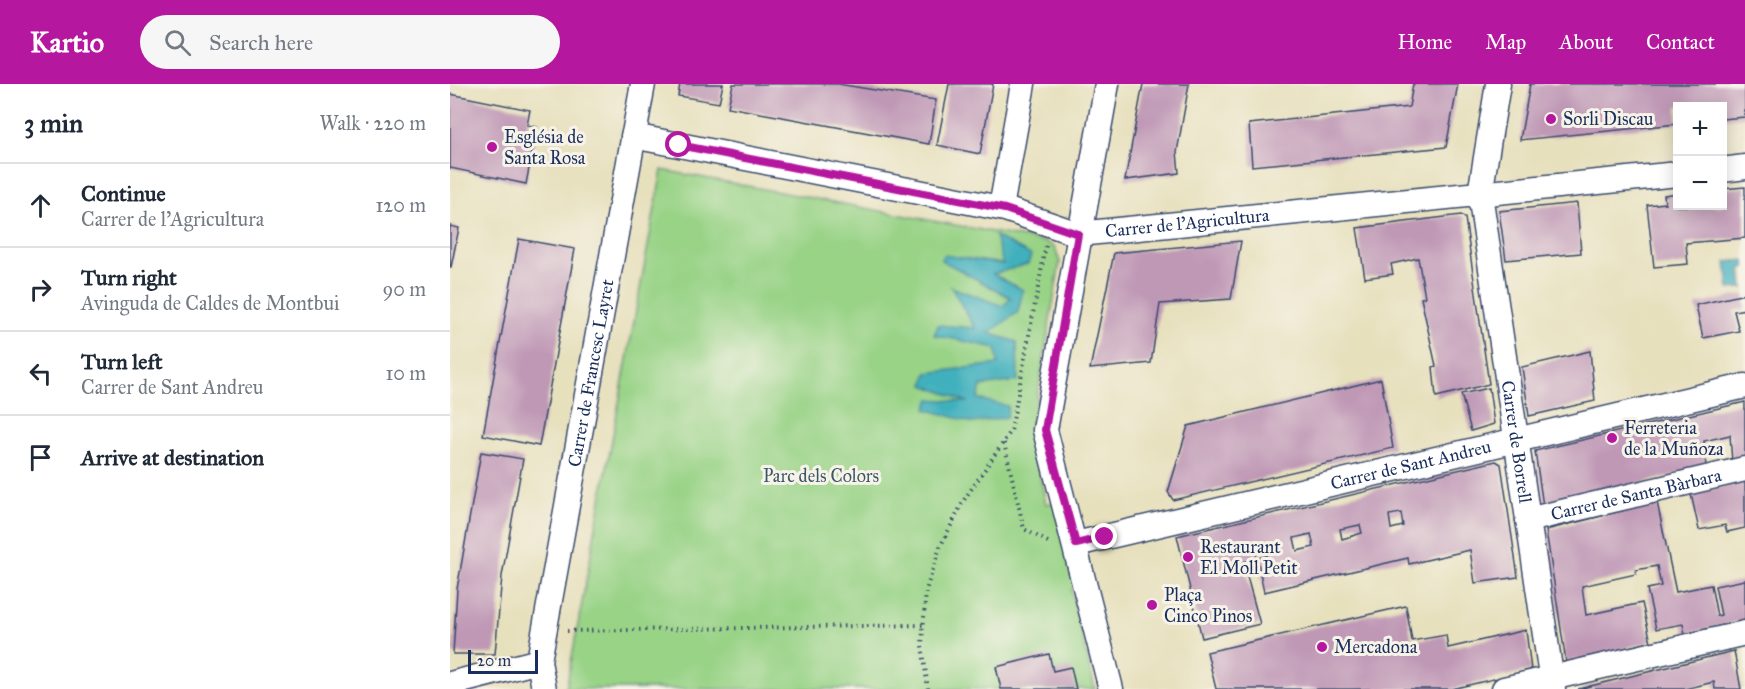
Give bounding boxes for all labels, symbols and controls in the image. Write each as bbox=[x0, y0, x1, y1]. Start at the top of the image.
search box bbox=[140, 15, 560, 69]
text: Kartio bbox=[30, 25, 104, 60]
icon: search bbox=[161, 26, 194, 59]
text: Search here bbox=[209, 29, 313, 56]
text: Home bbox=[1397, 29, 1452, 55]
text: Map bbox=[1485, 29, 1526, 55]
text: About bbox=[1559, 29, 1613, 55]
text: Contact bbox=[1646, 29, 1715, 55]
map controls bbox=[1673, 102, 1727, 210]
button: + bbox=[1673, 102, 1727, 156]
text: 3 min bbox=[24, 107, 83, 139]
place label: Sorli Discau bbox=[1563, 108, 1654, 130]
text: Walk · 220 m bbox=[319, 111, 426, 135]
marker: Sorli Discau bbox=[1544, 112, 1558, 126]
place label: Església de Santa Rosa bbox=[504, 126, 586, 169]
route start bbox=[665, 131, 691, 157]
marker: Església de Santa Rosa bbox=[485, 140, 499, 154]
button: − bbox=[1673, 156, 1727, 210]
text: Continue bbox=[81, 180, 166, 207]
icon: ahead bbox=[24, 189, 57, 222]
text: 120 m bbox=[375, 193, 426, 217]
street label: Carrer de l'Agricultura bbox=[1104, 204, 1271, 242]
text: Carrer de l'Agricultura bbox=[81, 207, 264, 231]
text: Turn right bbox=[81, 264, 177, 291]
icon: right bbox=[24, 273, 57, 306]
text: 90 m bbox=[383, 277, 426, 301]
street label: Carrer de Francesc Layret bbox=[563, 277, 619, 469]
text: Avinguda de Caldes de Montbui bbox=[81, 291, 340, 315]
text: Turn left bbox=[81, 348, 163, 375]
icon: left bbox=[24, 357, 57, 390]
text: 10 m bbox=[385, 361, 426, 385]
text: Carrer de Sant Andreu bbox=[81, 375, 264, 399]
street label: Carrer de Borrell bbox=[1497, 379, 1536, 505]
place label: Ferreteria de la Muñoza bbox=[1624, 417, 1724, 460]
marker: Ferreteria de la Muñoza bbox=[1605, 431, 1619, 445]
street label: Carrer de Sant Andreu bbox=[1328, 435, 1494, 495]
icon: arrive bbox=[24, 441, 57, 474]
text: Arrive at destination bbox=[81, 444, 264, 471]
street label: Carrer de Santa Bàrbara bbox=[1549, 464, 1724, 525]
park label: Parc dels Colors bbox=[763, 465, 879, 487]
route end bbox=[1091, 523, 1117, 549]
place label: Restaurant El Moll Petit bbox=[1200, 536, 1298, 579]
marker: Restaurant El Moll Petit bbox=[1181, 550, 1195, 564]
place label: Plaça Cinco Pinos bbox=[1164, 584, 1252, 627]
marker: Plaça Cinco Pinos bbox=[1145, 598, 1159, 612]
place label: Mercadona bbox=[1334, 636, 1418, 658]
marker: Mercadona bbox=[1315, 640, 1329, 654]
scale bar bbox=[468, 647, 538, 674]
text: 20 m bbox=[477, 651, 511, 670]

